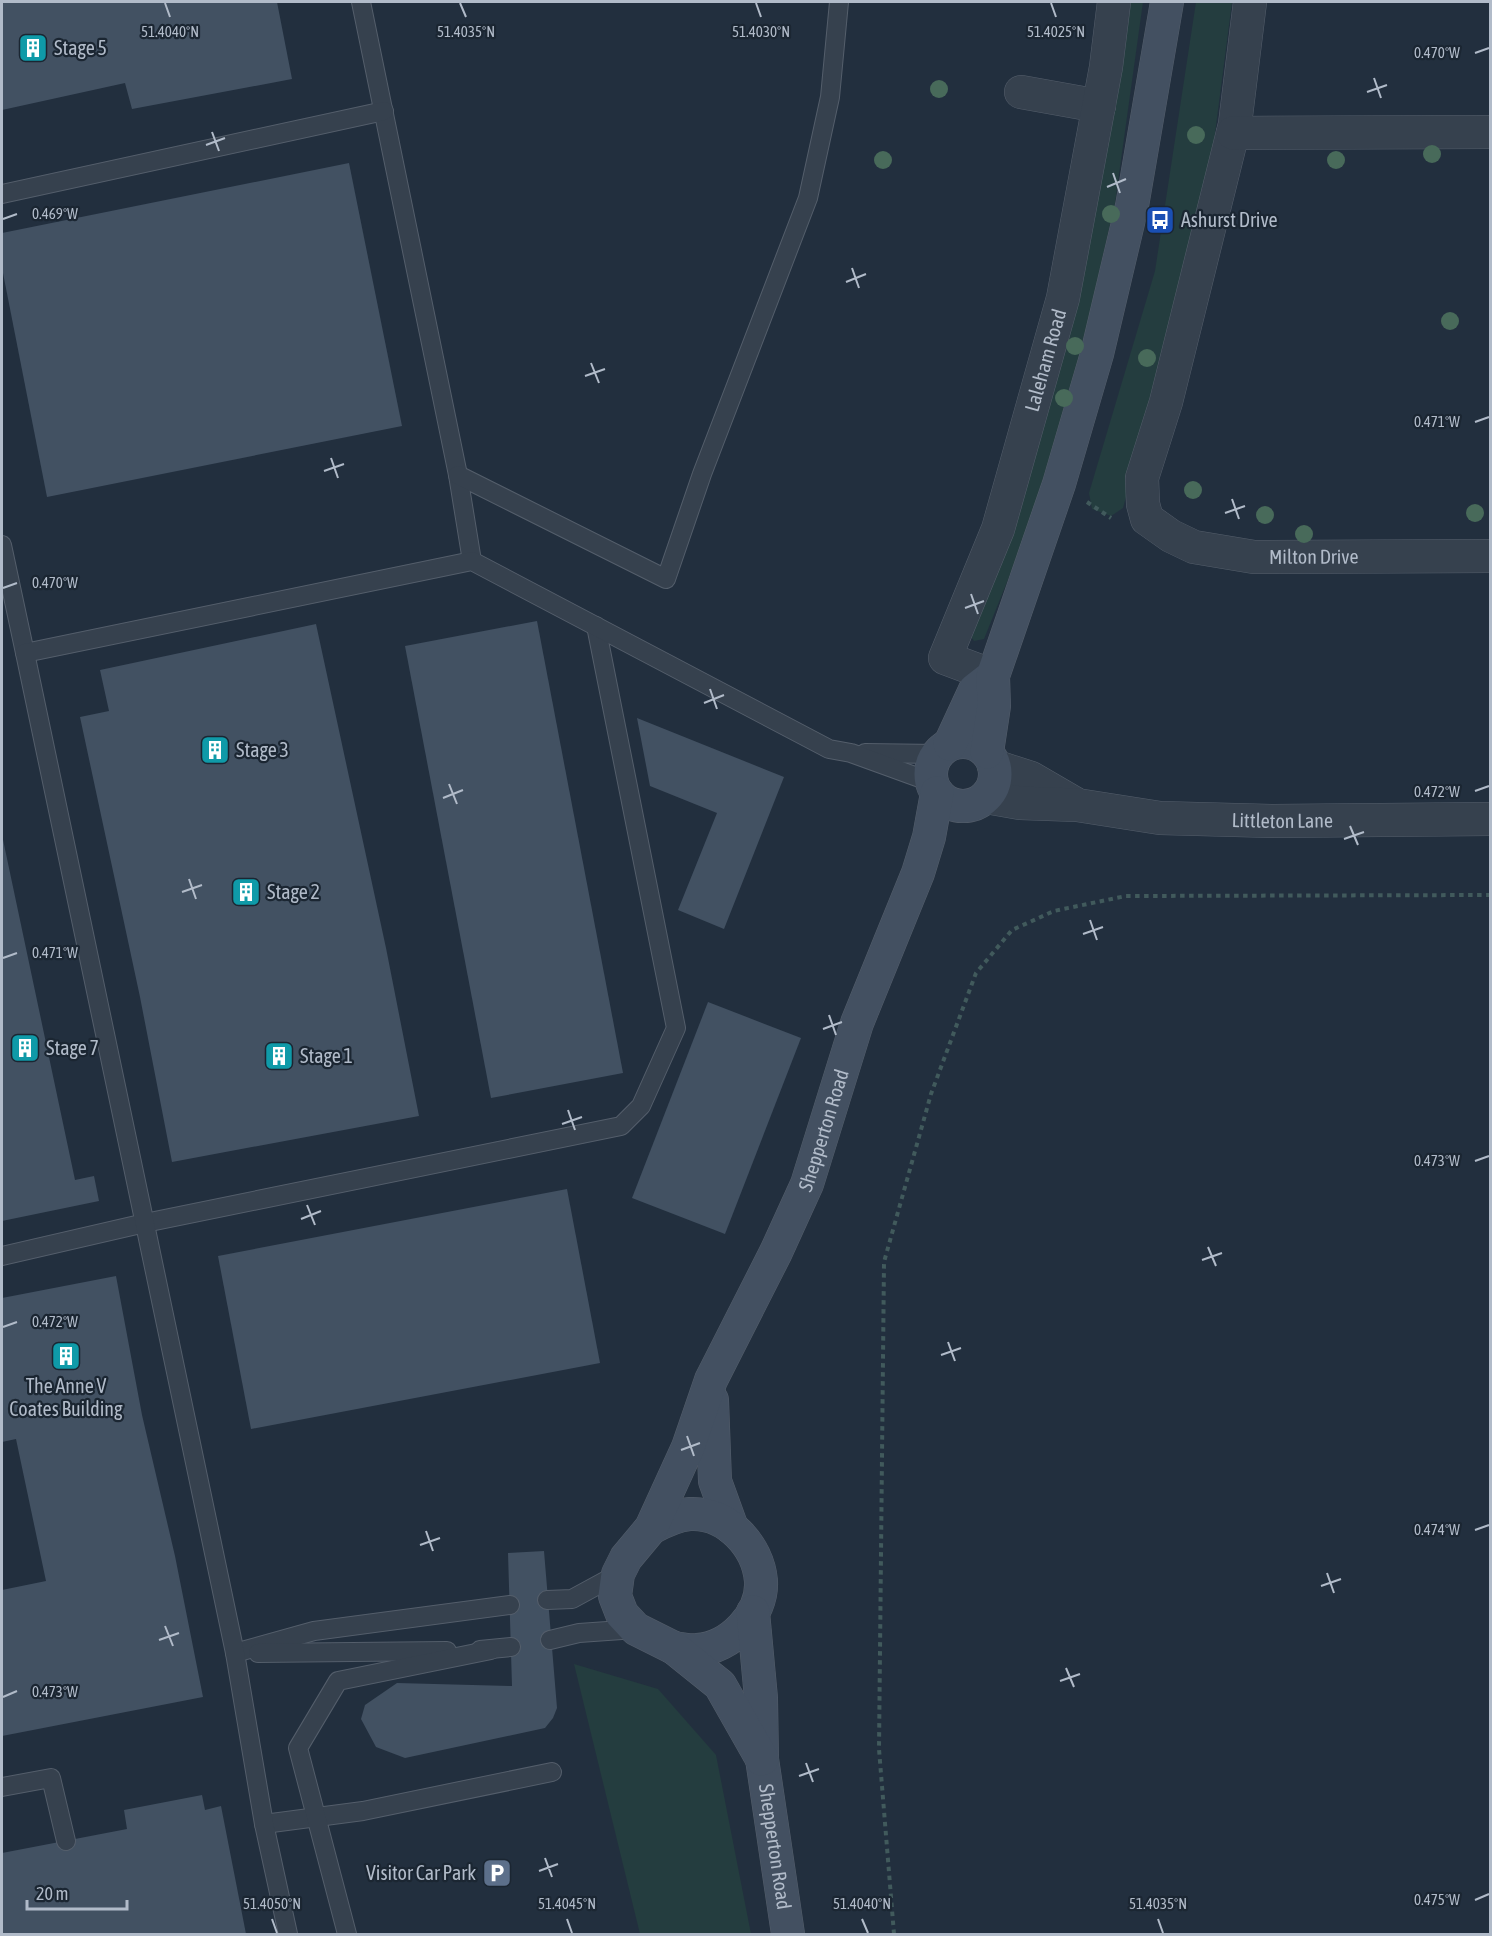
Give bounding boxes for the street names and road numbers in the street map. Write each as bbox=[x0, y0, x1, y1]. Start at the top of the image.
street label: Laleham Road bbox=[1020, 306, 1070, 414]
street label: Milton Drive bbox=[1269, 545, 1359, 568]
street label: Littleton Lane bbox=[1231, 808, 1333, 832]
street label: Shepperton Road bbox=[793, 1066, 853, 1195]
street label: Shepperton Road bbox=[755, 1782, 796, 1911]

